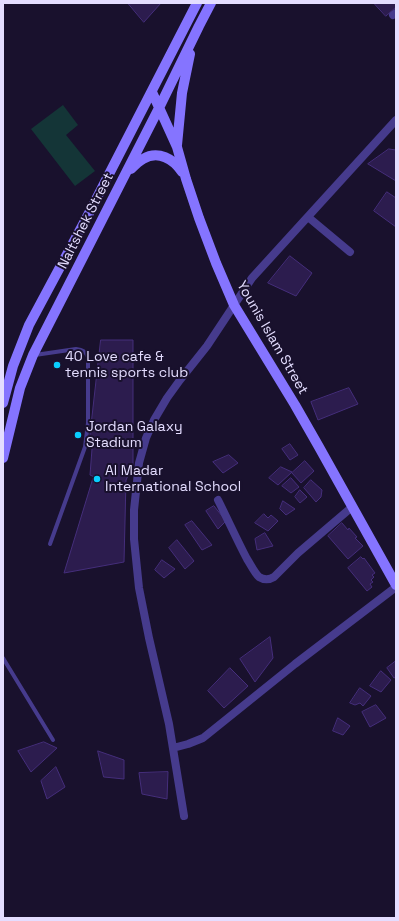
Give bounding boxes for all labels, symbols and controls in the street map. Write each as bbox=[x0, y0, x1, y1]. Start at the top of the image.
street label: Naltshek Street bbox=[55, 170, 117, 272]
street label: Younis Islam Street bbox=[233, 278, 311, 398]
place label: 40 Love cafe & tennis sports club bbox=[65, 349, 188, 382]
marker: 40 Love cafe & tennis sports club bbox=[52, 360, 62, 370]
place label: Jordan Galaxy Stadium bbox=[86, 419, 183, 452]
marker: Jordan Galaxy Stadium bbox=[73, 430, 83, 440]
place label: Al Madar International School bbox=[105, 463, 241, 496]
marker: Al Madar International School bbox=[92, 474, 102, 484]

